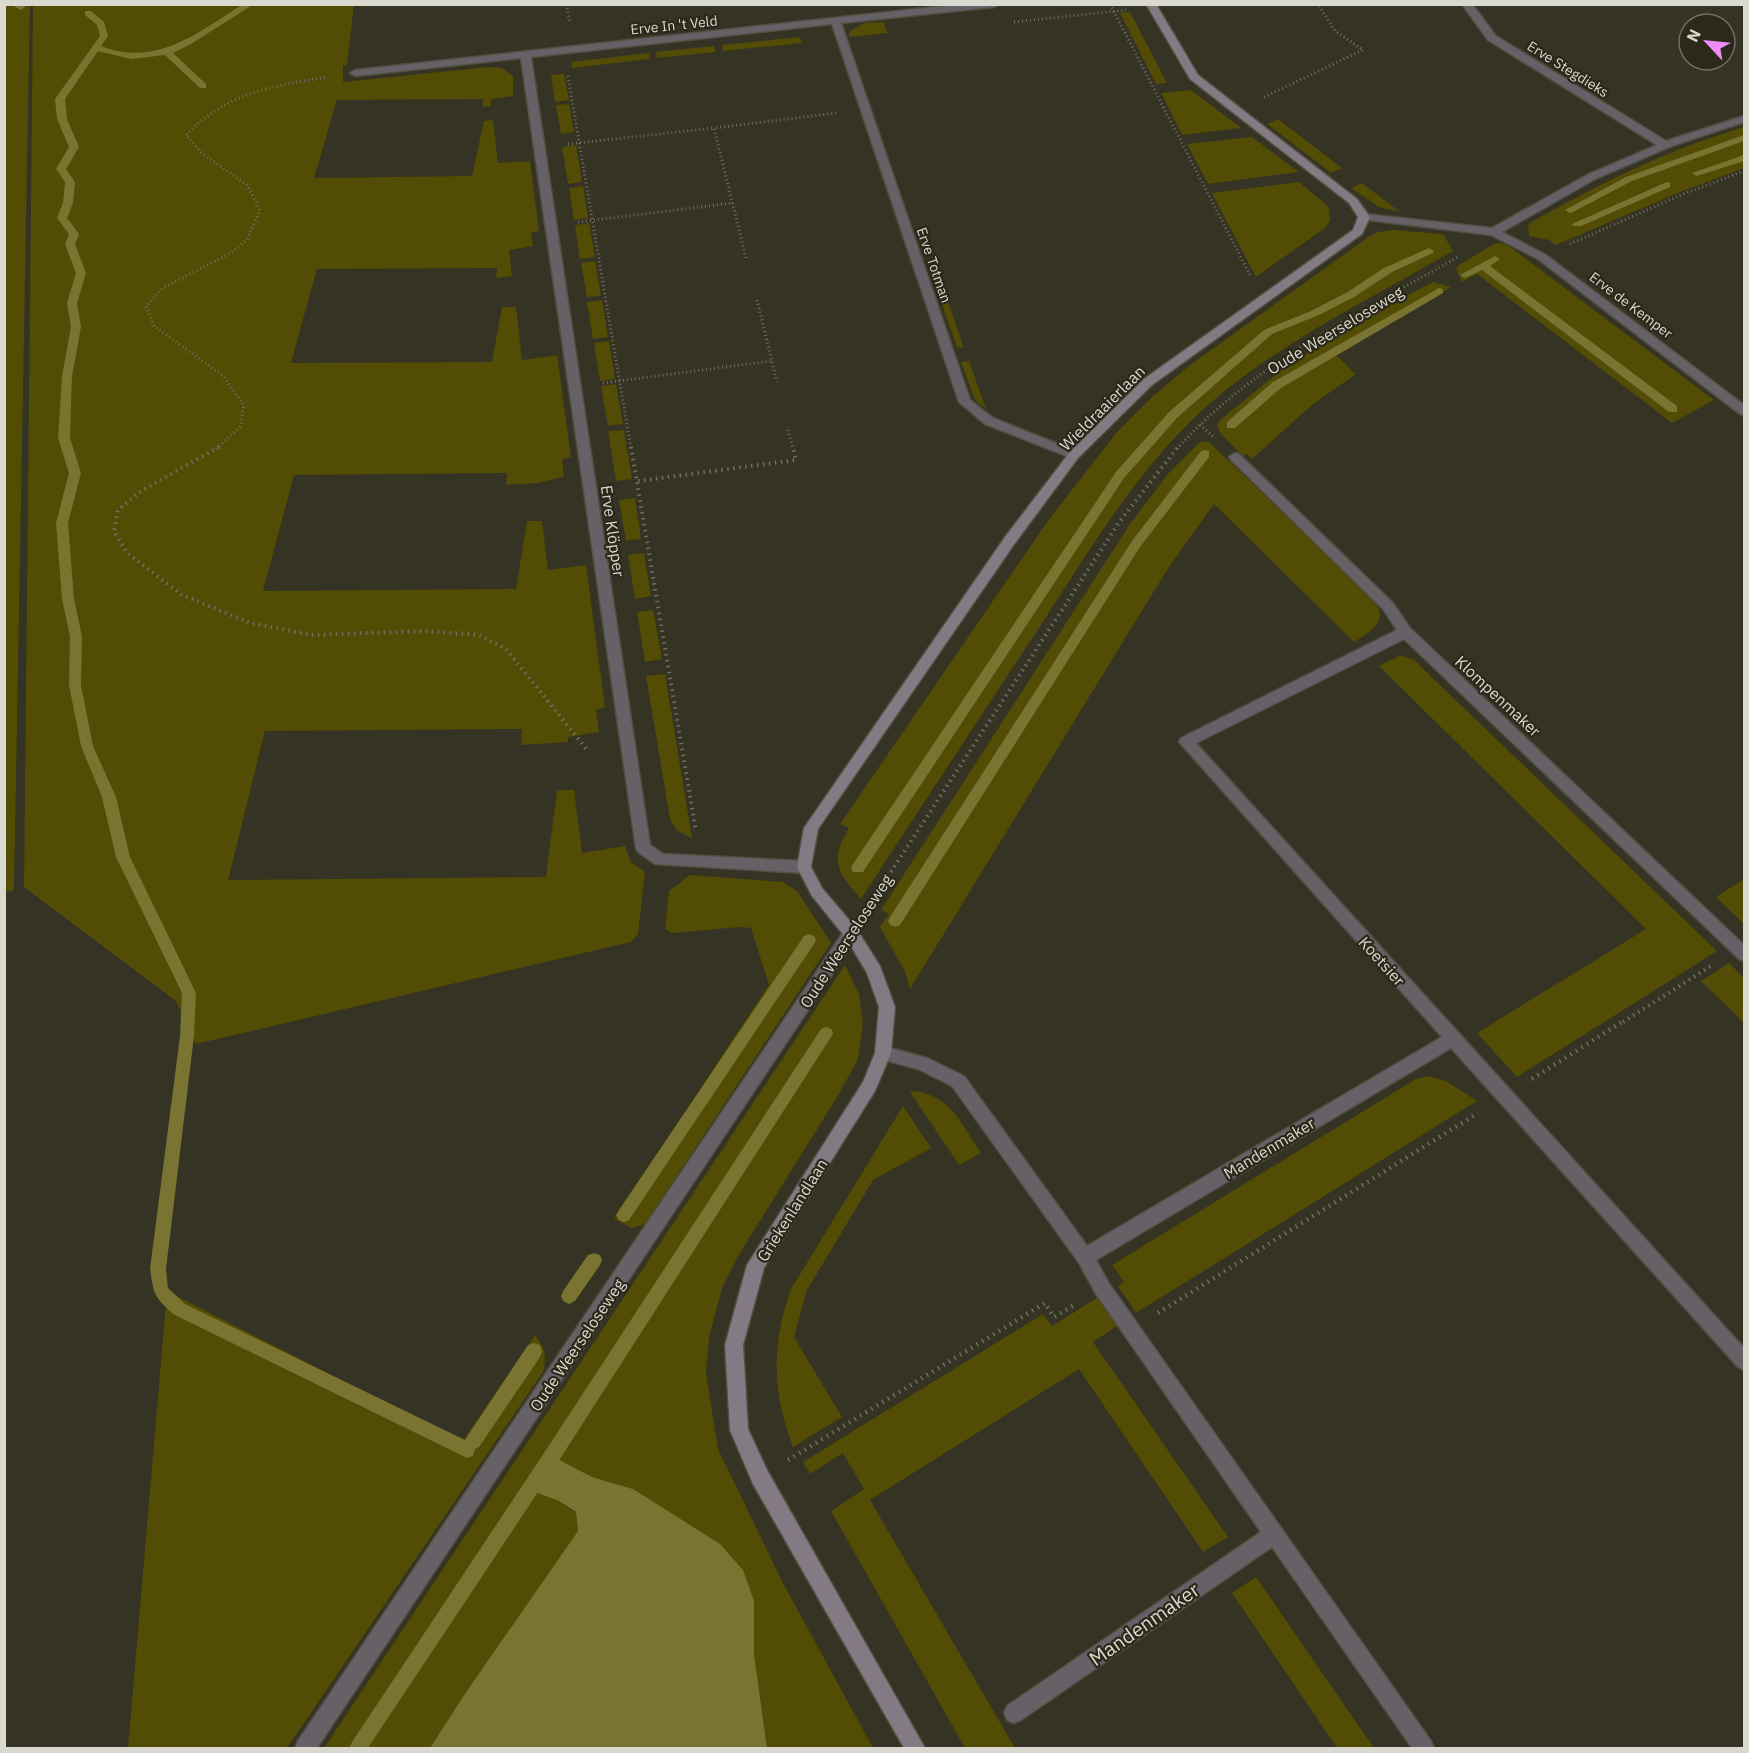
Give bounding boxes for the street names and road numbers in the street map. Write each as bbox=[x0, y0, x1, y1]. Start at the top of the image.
street label: Erve In 't Veld bbox=[630, 11, 718, 39]
street label: Erve Stegdieks bbox=[1524, 37, 1612, 101]
street label: Erve Totman bbox=[913, 225, 955, 305]
street label: Erve de Kemper bbox=[1586, 268, 1676, 342]
street label: Oude Weerseloseweg bbox=[1263, 281, 1407, 379]
street label: Wieldraaierlaan bbox=[1055, 361, 1149, 455]
street label: Erve Klöpper bbox=[597, 484, 629, 578]
street label: Klompenmaker bbox=[1451, 651, 1545, 741]
street label: Oude Weerseloseweg bbox=[795, 870, 897, 1012]
street label: Koetsier bbox=[1355, 932, 1409, 990]
street label: Mandenmaker bbox=[1220, 1113, 1318, 1183]
street label: Griekenlandlaan bbox=[752, 1155, 832, 1265]
street label: Oude Weerseloseweg bbox=[525, 1274, 629, 1415]
street label: Mandenmaker bbox=[1083, 1576, 1205, 1672]

